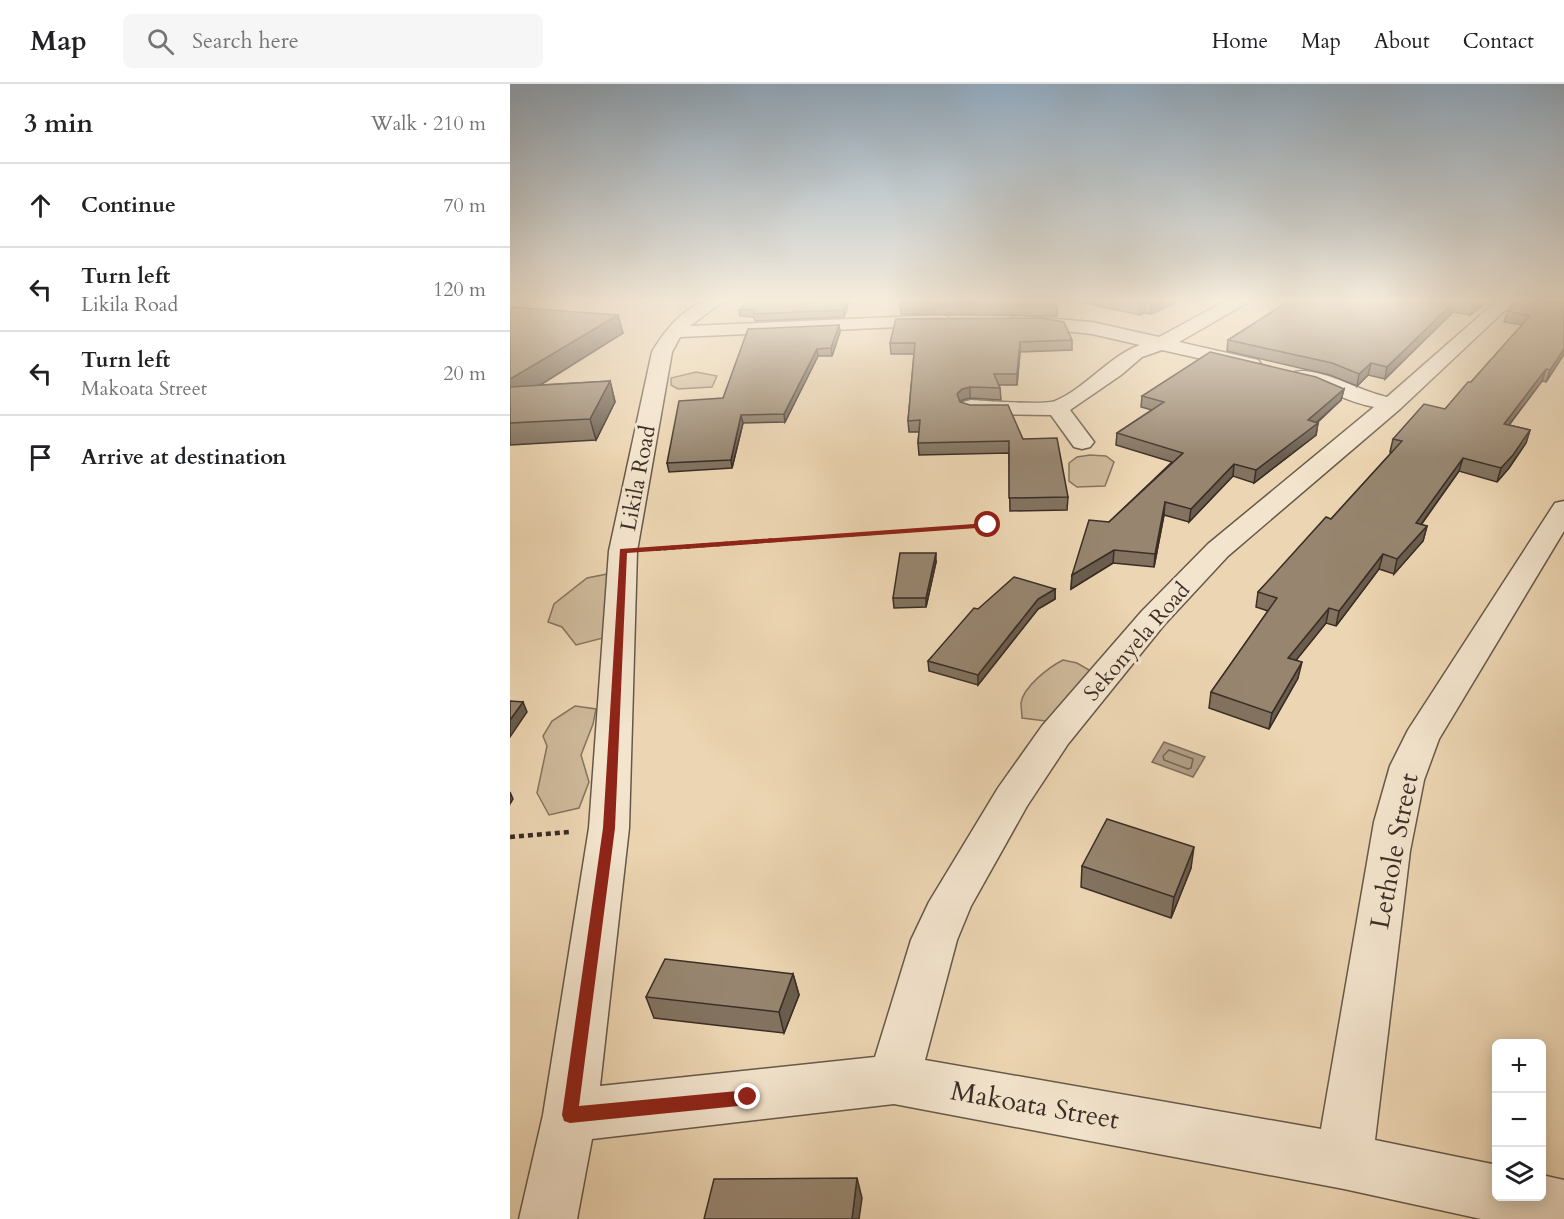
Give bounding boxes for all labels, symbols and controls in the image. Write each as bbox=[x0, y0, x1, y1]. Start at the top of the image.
search box bbox=[123, 14, 543, 68]
text: Map bbox=[30, 22, 87, 60]
icon: search bbox=[144, 25, 177, 58]
text: Search here bbox=[192, 26, 299, 56]
text: Home bbox=[1212, 27, 1268, 56]
text: Map bbox=[1301, 27, 1341, 56]
text: About bbox=[1374, 27, 1430, 56]
text: Contact bbox=[1463, 27, 1534, 56]
text: 3 min bbox=[24, 106, 93, 141]
text: Walk · 210 m bbox=[371, 110, 486, 137]
icon: ahead bbox=[24, 189, 57, 222]
text: Continue bbox=[81, 190, 176, 220]
text: 70 m bbox=[443, 192, 486, 219]
text: Turn left bbox=[81, 261, 170, 291]
icon: left bbox=[24, 273, 57, 306]
text: 120 m bbox=[433, 276, 486, 303]
text: Likila Road bbox=[81, 291, 178, 318]
text: Turn left bbox=[81, 345, 170, 375]
icon: left bbox=[24, 357, 57, 390]
text: 20 m bbox=[443, 360, 486, 387]
text: Makoata Street bbox=[81, 375, 207, 402]
street label: Likila Road bbox=[613, 423, 663, 533]
icon: arrive bbox=[24, 441, 57, 474]
text: Arrive at destination bbox=[81, 442, 286, 472]
route start bbox=[974, 511, 1000, 537]
street label: Sekonyela Road bbox=[1077, 576, 1197, 707]
street label: Lethole Street bbox=[1361, 770, 1428, 932]
map controls bbox=[1492, 1039, 1546, 1201]
button: + bbox=[1492, 1039, 1546, 1093]
street label: Makoata Street bbox=[948, 1072, 1122, 1139]
route end bbox=[734, 1083, 760, 1109]
button: − bbox=[1492, 1093, 1546, 1147]
button: layers bbox=[1492, 1147, 1546, 1201]

